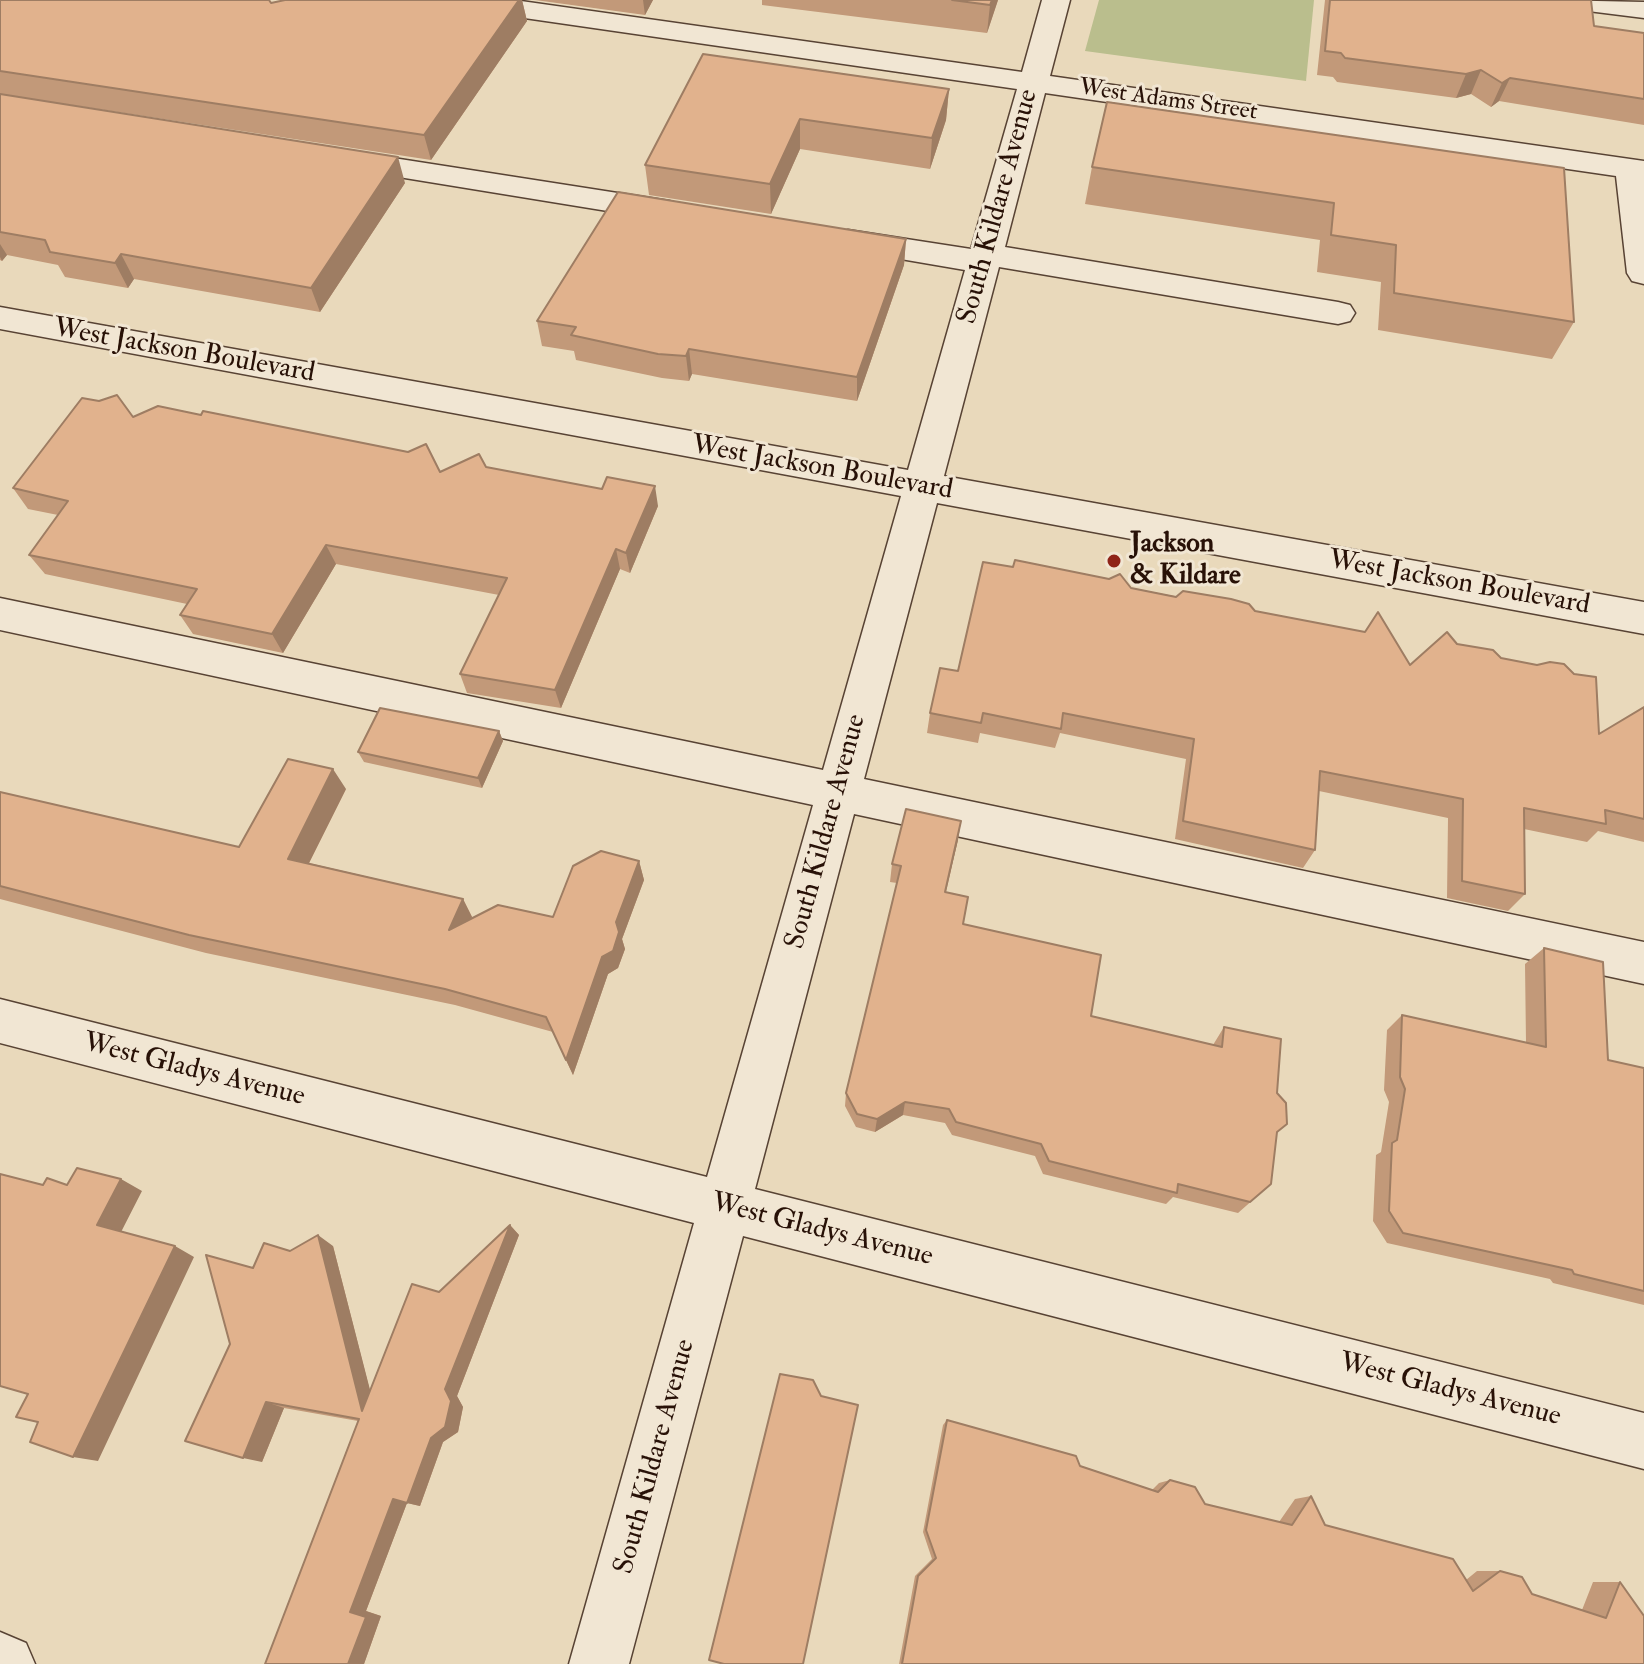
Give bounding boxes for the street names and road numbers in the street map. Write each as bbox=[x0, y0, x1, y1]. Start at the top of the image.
street label: West Adams Street bbox=[1077, 74, 1259, 128]
street label: South Kildare Avenue bbox=[952, 86, 1046, 328]
street label: West Jackson Boulevard bbox=[51, 312, 317, 392]
street label: West Jackson Boulevard bbox=[689, 429, 955, 509]
street label: West Jackson Boulevard bbox=[1326, 544, 1592, 624]
street label: South Kildare Avenue bbox=[780, 711, 874, 953]
street label: West Gladys Avenue bbox=[80, 1027, 308, 1115]
street label: West Gladys Avenue bbox=[708, 1187, 936, 1275]
street label: South Kildare Avenue bbox=[609, 1336, 703, 1578]
street label: West Gladys Avenue bbox=[1336, 1347, 1564, 1435]

